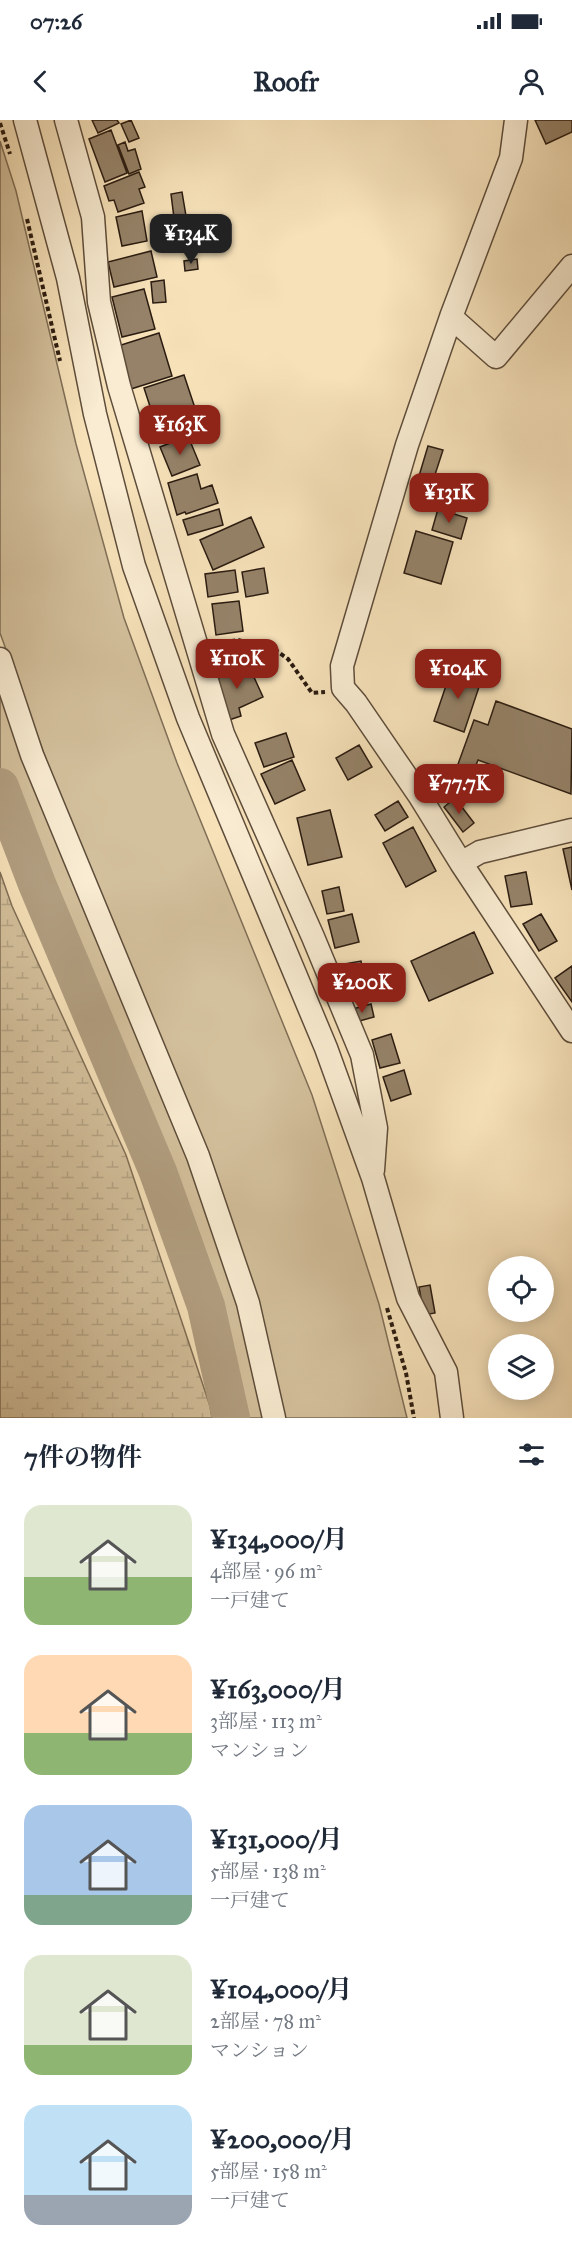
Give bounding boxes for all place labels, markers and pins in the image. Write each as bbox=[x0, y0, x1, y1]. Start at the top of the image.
pin: ¥134K bbox=[149, 214, 233, 265]
pin: ¥163K bbox=[138, 405, 222, 456]
pin: ¥131K bbox=[407, 473, 491, 524]
pin: ¥110K bbox=[195, 639, 279, 690]
pin: ¥104K bbox=[416, 649, 500, 700]
pin: ¥77.7K bbox=[410, 764, 508, 815]
pin: ¥200K bbox=[320, 963, 404, 1014]

